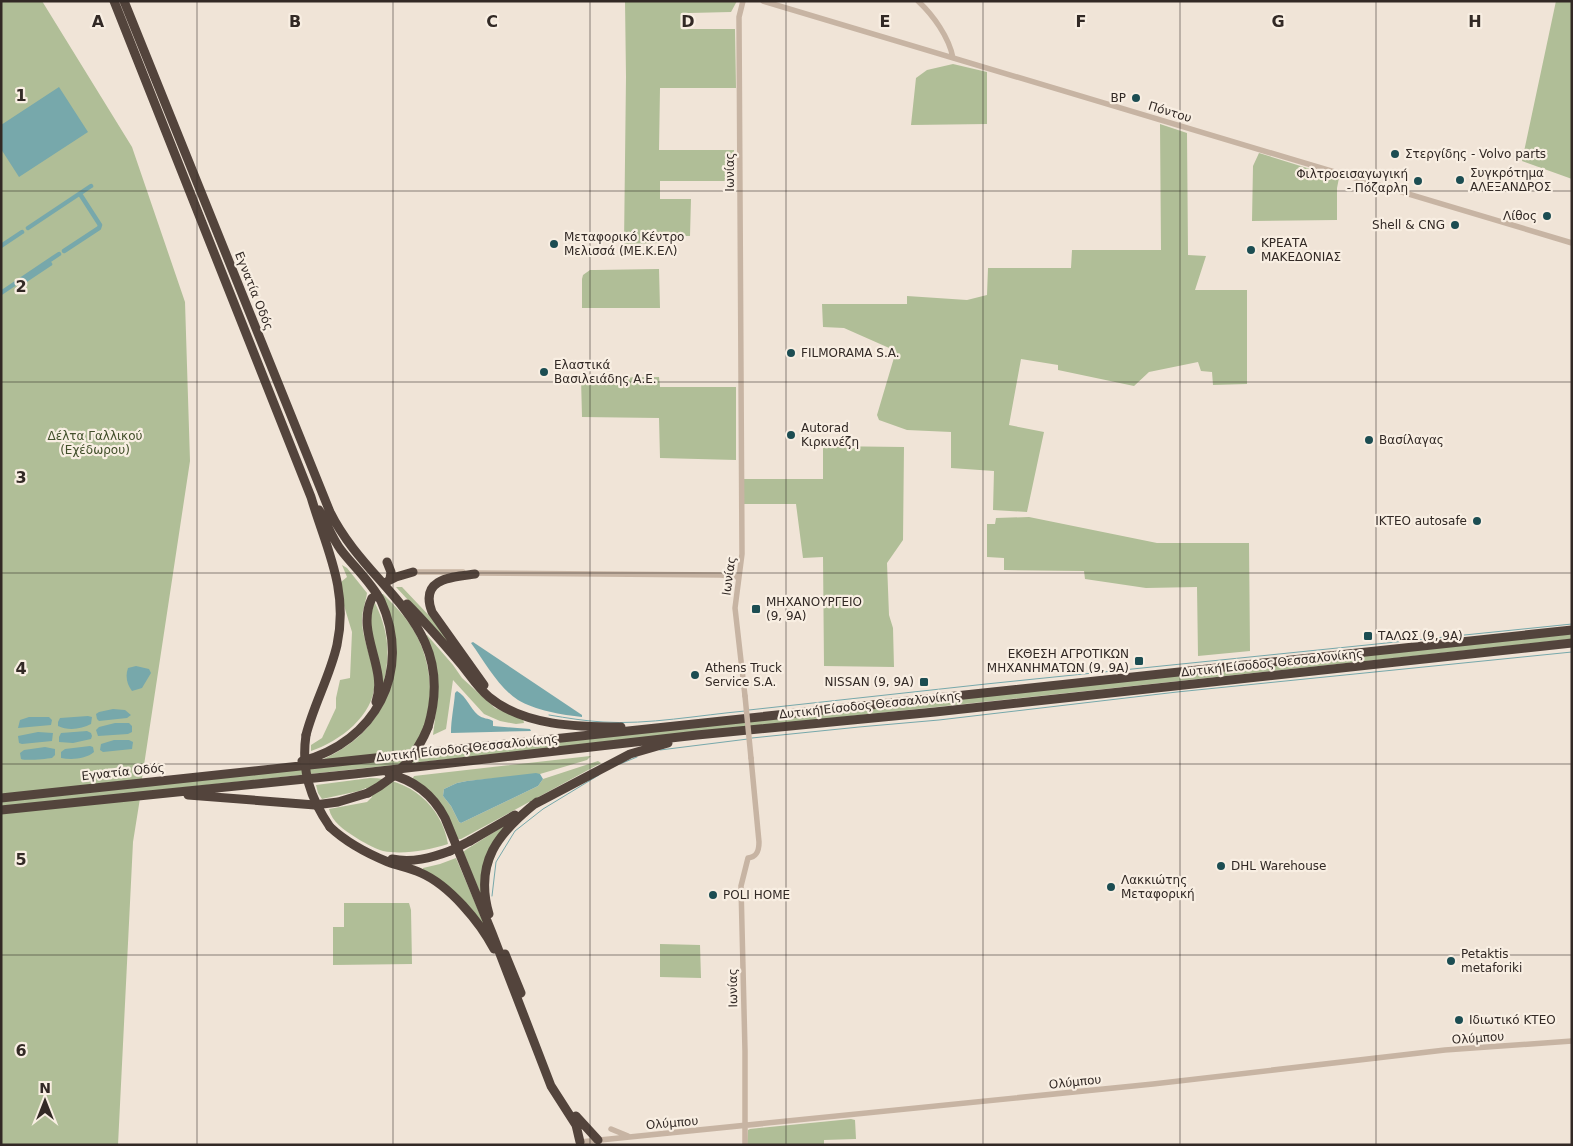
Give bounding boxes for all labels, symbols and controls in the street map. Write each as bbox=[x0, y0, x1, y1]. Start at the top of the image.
text: A bbox=[92, 12, 105, 31]
text: B bbox=[289, 12, 301, 31]
text: C bbox=[486, 12, 498, 31]
text: D bbox=[681, 12, 695, 31]
text: E bbox=[880, 12, 890, 31]
text: F bbox=[1076, 12, 1086, 31]
text: G bbox=[1271, 12, 1285, 31]
text: H bbox=[1468, 12, 1482, 31]
text: 1 bbox=[15, 86, 27, 105]
place label: BP bbox=[1111, 91, 1126, 105]
marker: BP bbox=[1130, 92, 1142, 104]
street label: Πόντου bbox=[1147, 99, 1193, 125]
place label: Στεργίδης - Volvo parts bbox=[1405, 147, 1546, 161]
marker: Στεργίδης - Volvo parts bbox=[1389, 148, 1401, 160]
street label: Ιωνίας bbox=[723, 152, 737, 192]
place label: Συγκρότημα ΑΛΕΞΑΝΔΡΟΣ bbox=[1470, 166, 1551, 194]
place label: Φιλτροεισαγωγική - Πόζαρλη bbox=[1296, 167, 1408, 195]
marker: Συγκρότημα ΑΛΕΞΑΝΔΡΟΣ bbox=[1454, 174, 1466, 186]
marker: Φιλτροεισαγωγική - Πόζαρλη bbox=[1412, 175, 1424, 187]
place label: Λίθος bbox=[1503, 209, 1537, 223]
marker: Λίθος bbox=[1541, 210, 1553, 222]
place label: Shell & CNG bbox=[1372, 218, 1445, 232]
marker: Shell & CNG bbox=[1449, 219, 1461, 231]
place label: Μεταφορικό Κέντρο Μελισσά (ΜΕ.Κ.ΕΛ) bbox=[564, 230, 684, 258]
place label: ΚΡΕΑΤΑ ΜΑΚΕΔΟΝΙΑΣ bbox=[1261, 236, 1341, 264]
marker: Μεταφορικό Κέντρο Μελισσά (ΜΕ.Κ.ΕΛ) bbox=[548, 238, 560, 250]
marker: ΚΡΕΑΤΑ ΜΑΚΕΔΟΝΙΑΣ bbox=[1245, 244, 1257, 256]
street label: Εγνατία Οδός bbox=[232, 250, 276, 332]
text: 2 bbox=[15, 277, 27, 296]
place label: FILMORAMA S.A. bbox=[801, 346, 900, 360]
marker: FILMORAMA S.A. bbox=[785, 347, 797, 359]
place label: Ελαστικά Βασιλειάδης Α.Ε. bbox=[554, 358, 657, 386]
marker: Ελαστικά Βασιλειάδης Α.Ε. bbox=[538, 366, 550, 378]
place label: Autorad Κιρκινέζη bbox=[801, 421, 859, 449]
park label: Δέλτα Γαλλικού (Εχέδωρου) bbox=[48, 429, 143, 457]
marker: Autorad Κιρκινέζη bbox=[785, 429, 797, 441]
place label: Βασίλαγας bbox=[1379, 433, 1444, 447]
marker: Βασίλαγας bbox=[1363, 434, 1375, 446]
text: 3 bbox=[15, 468, 27, 487]
place label: ΙΚΤΕΟ autosafe bbox=[1375, 514, 1467, 528]
marker: ΙΚΤΕΟ autosafe bbox=[1471, 515, 1483, 527]
street label: Ιωνίας bbox=[719, 556, 739, 596]
place label: ΜΗΧΑΝΟΥΡΓΕΙΟ (9, 9Α) bbox=[766, 595, 862, 623]
marker: ΜΗΧΑΝΟΥΡΓΕΙΟ (9, 9Α) bbox=[750, 603, 762, 615]
place label: ΤΑΛΩΣ (9, 9Α) bbox=[1377, 629, 1463, 643]
marker: ΤΑΛΩΣ (9, 9Α) bbox=[1362, 630, 1374, 642]
street label: Δυτική Είσοδος Θεσσαλονίκης bbox=[1180, 646, 1364, 680]
place label: ΕΚΘΕΣΗ ΑΓΡΟΤΙΚΩΝ ΜΗΧΑΝΗΜΑΤΩΝ (9, 9Α) bbox=[987, 647, 1129, 675]
marker: ΕΚΘΕΣΗ ΑΓΡΟΤΙΚΩΝ ΜΗΧΑΝΗΜΑΤΩΝ (9, 9Α) bbox=[1133, 655, 1145, 667]
text: 4 bbox=[15, 659, 27, 678]
place label: Athens Truck Service S.A. bbox=[705, 661, 782, 689]
marker: Athens Truck Service S.A. bbox=[689, 669, 701, 681]
place label: NISSAN (9, 9Α) bbox=[825, 675, 914, 689]
marker: NISSAN (9, 9Α) bbox=[918, 676, 930, 688]
street label: Δυτική Είσοδος Θεσσαλονίκης bbox=[778, 688, 962, 722]
street label: Δυτική Είσοδος Θεσσαλονίκης bbox=[375, 731, 559, 765]
street label: Εγνατία Οδός bbox=[81, 761, 165, 783]
text: 5 bbox=[15, 850, 27, 869]
place label: DHL Warehouse bbox=[1231, 859, 1326, 873]
marker: DHL Warehouse bbox=[1215, 860, 1227, 872]
place label: Λακκιώτης Μεταφορική bbox=[1121, 873, 1195, 901]
marker: Λακκιώτης Μεταφορική bbox=[1105, 881, 1117, 893]
place label: POLI HOME bbox=[723, 888, 790, 902]
marker: POLI HOME bbox=[707, 889, 719, 901]
place label: Petaktis metaforiki bbox=[1461, 947, 1522, 975]
marker: Petaktis metaforiki bbox=[1445, 955, 1457, 967]
street label: Ιωνίας bbox=[726, 968, 740, 1008]
place label: Ιδιωτικό ΚΤΕΟ bbox=[1469, 1013, 1556, 1027]
marker: Ιδιωτικό ΚΤΕΟ bbox=[1453, 1014, 1465, 1026]
street label: Ολύμπου bbox=[1451, 1029, 1505, 1047]
text: 6 bbox=[15, 1041, 27, 1060]
street label: Ολύμπου bbox=[1048, 1072, 1102, 1092]
north arrow bbox=[20, 1076, 70, 1126]
text: N bbox=[39, 1080, 51, 1096]
street label: Ολύμπου bbox=[645, 1114, 699, 1132]

